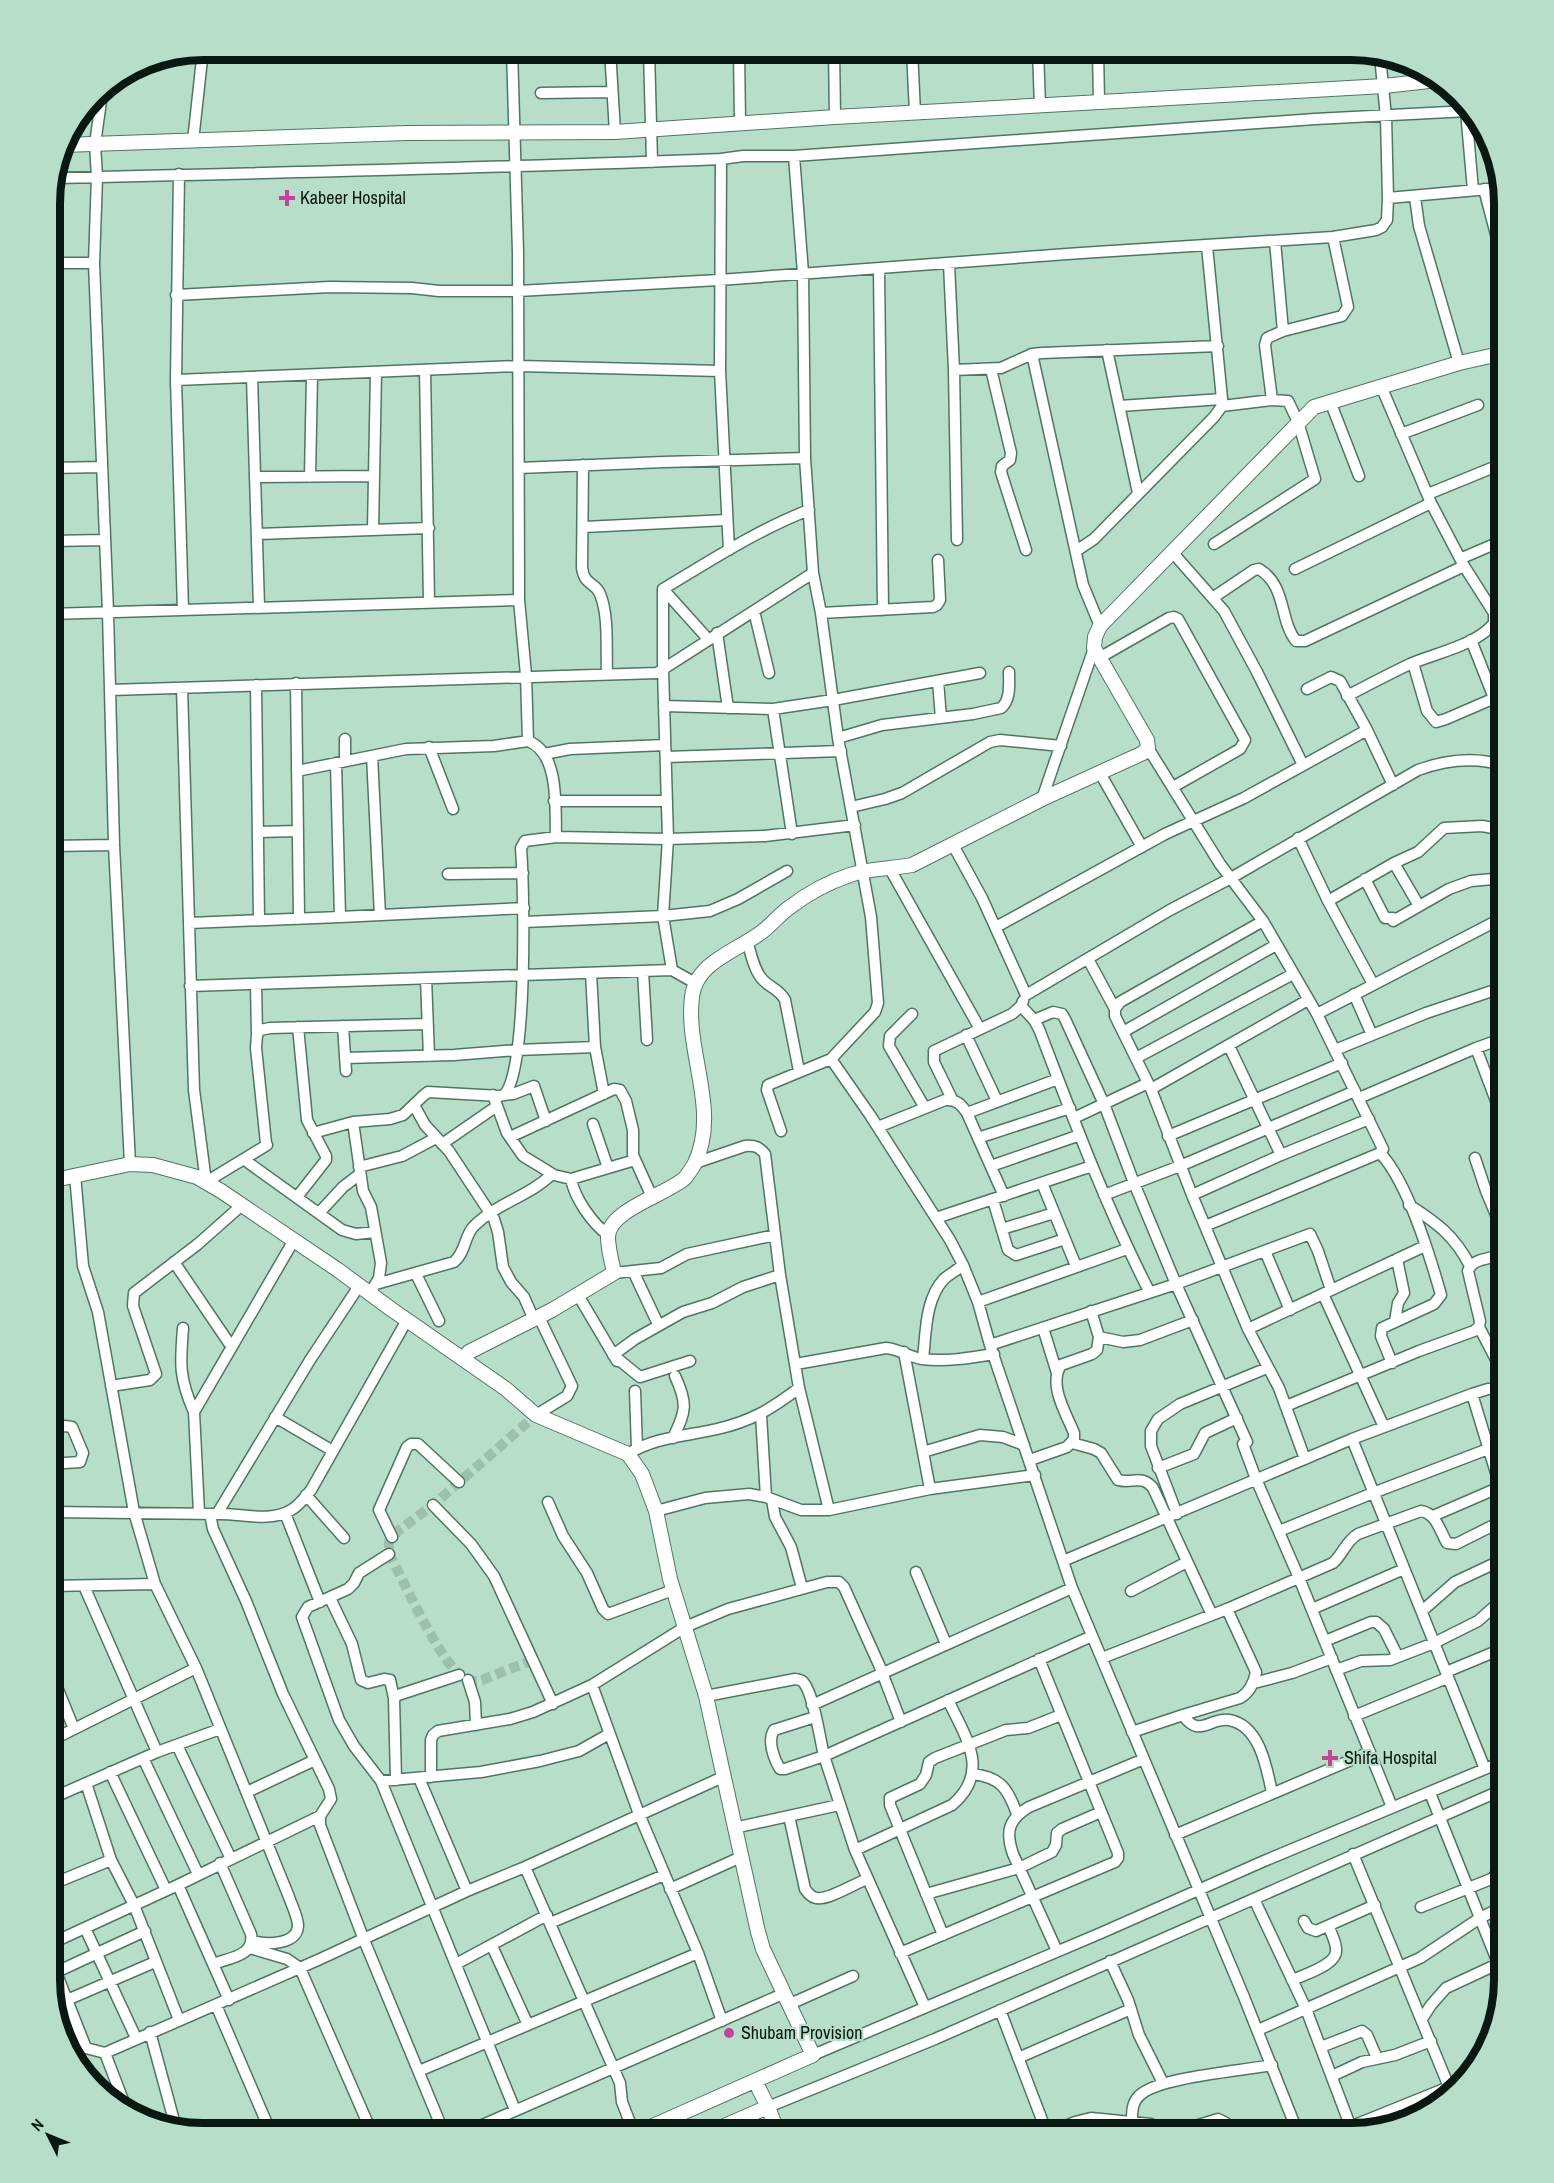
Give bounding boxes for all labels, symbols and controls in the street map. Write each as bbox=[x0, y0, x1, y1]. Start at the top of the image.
place label: Kabeer Hospital bbox=[300, 185, 406, 210]
marker: Kabeer Hospital bbox=[278, 189, 296, 207]
place label: Shifa Hospital bbox=[1344, 1745, 1437, 1770]
marker: Shifa Hospital bbox=[1321, 1749, 1339, 1767]
place label: Shubam Provision bbox=[741, 2020, 862, 2045]
marker: Shubam Provision bbox=[722, 2026, 736, 2040]
north arrow bbox=[18, 2105, 78, 2165]
text: N bbox=[26, 2114, 48, 2136]

